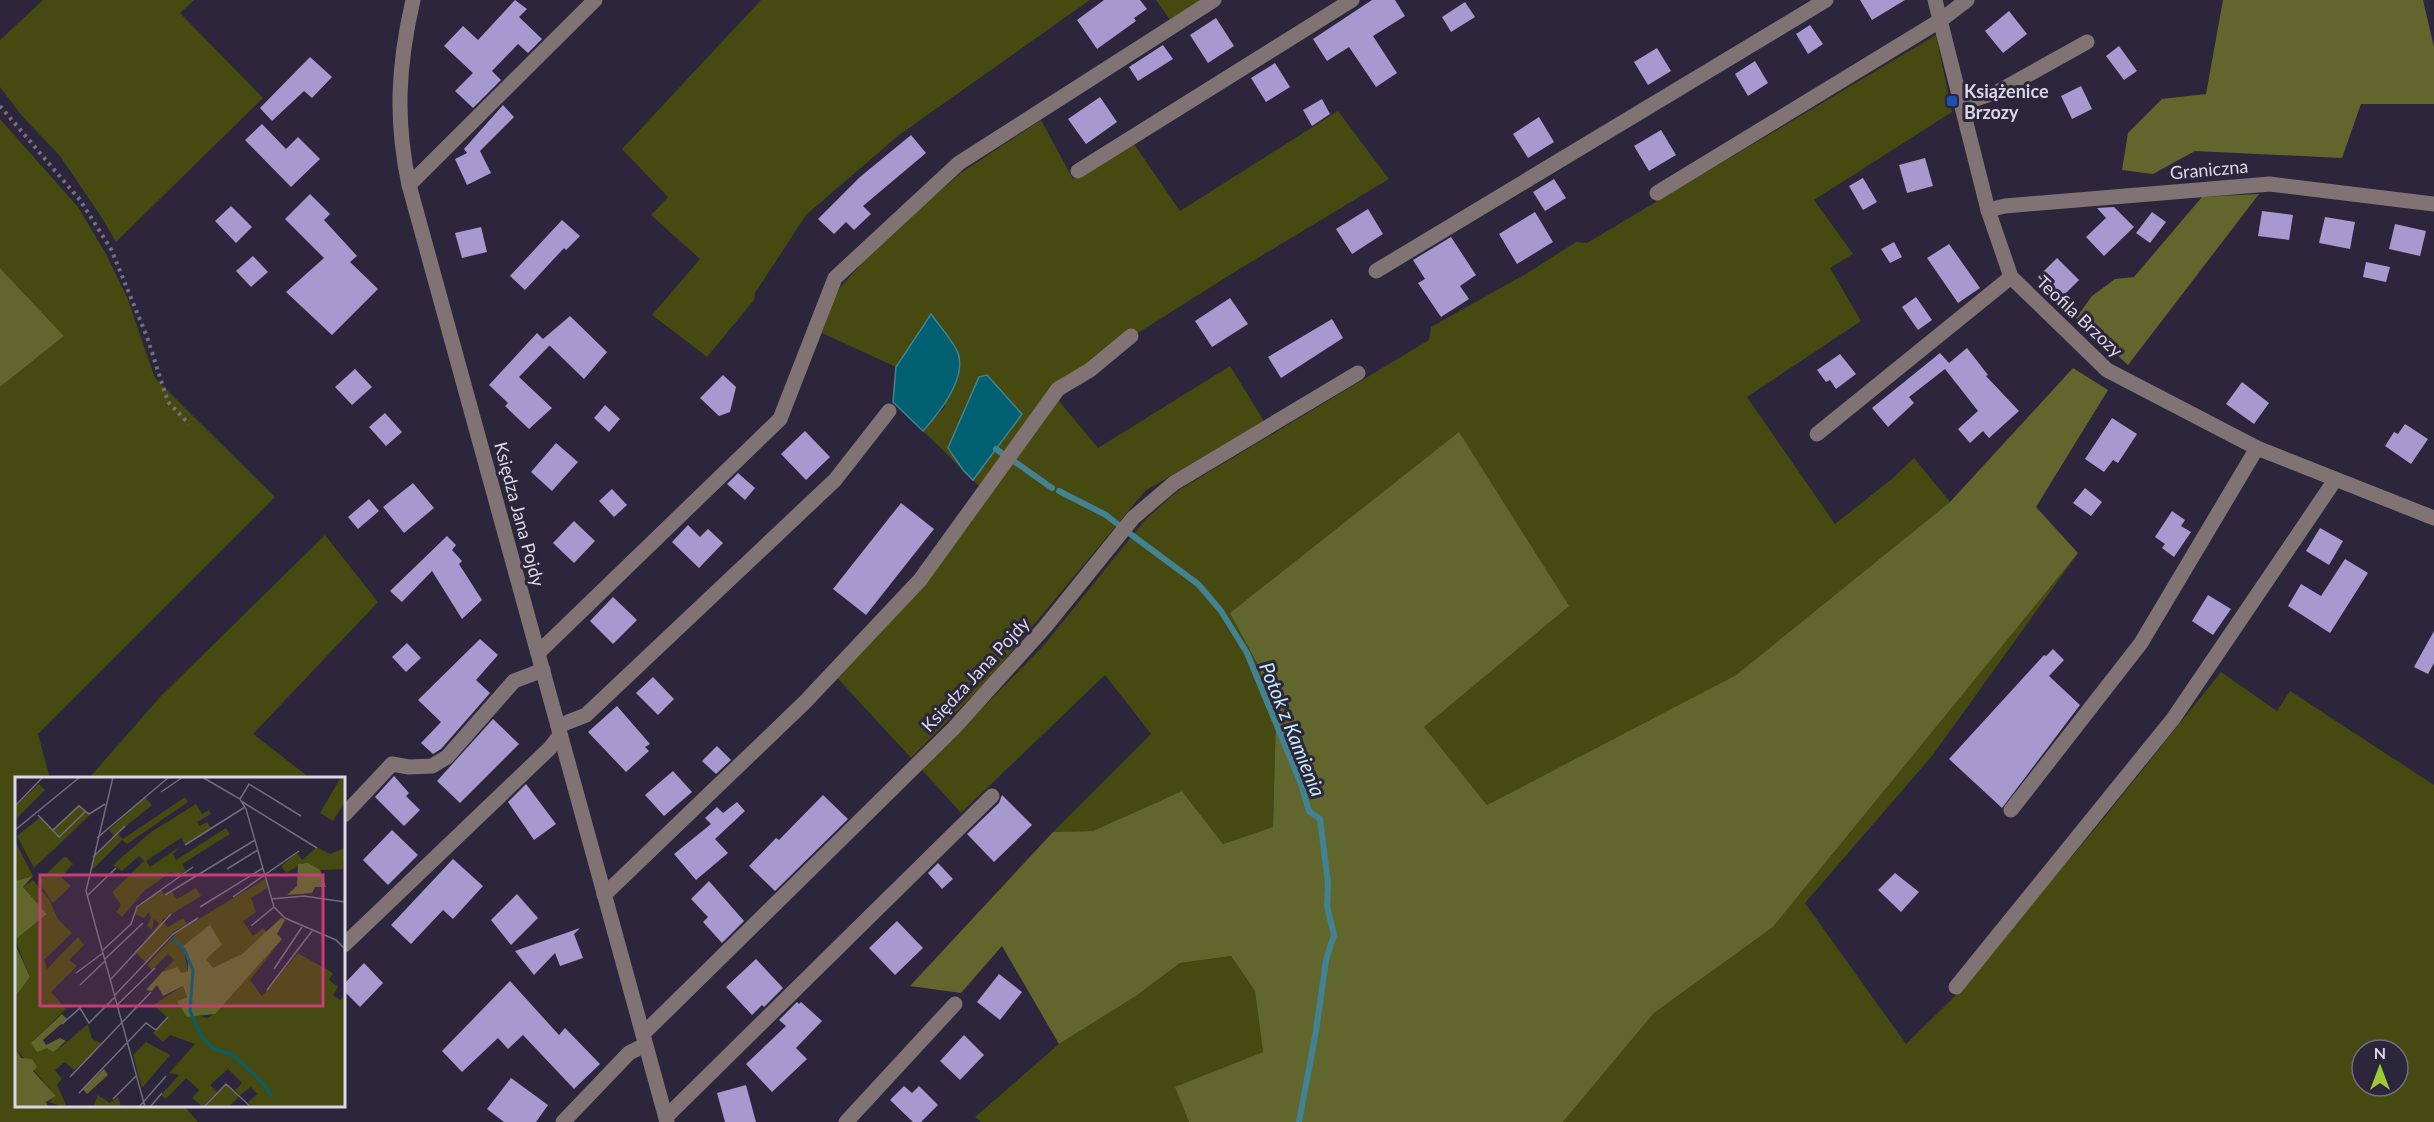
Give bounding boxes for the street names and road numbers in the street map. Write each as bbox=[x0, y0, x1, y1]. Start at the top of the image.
street label: Graniczna bbox=[2169, 155, 2249, 183]
street label: Teofila Brzozy bbox=[2032, 271, 2128, 362]
street label: Księdza Jana Pojdy bbox=[490, 439, 550, 589]
street label: Księdza Jana Pojdy bbox=[916, 612, 1034, 736]

